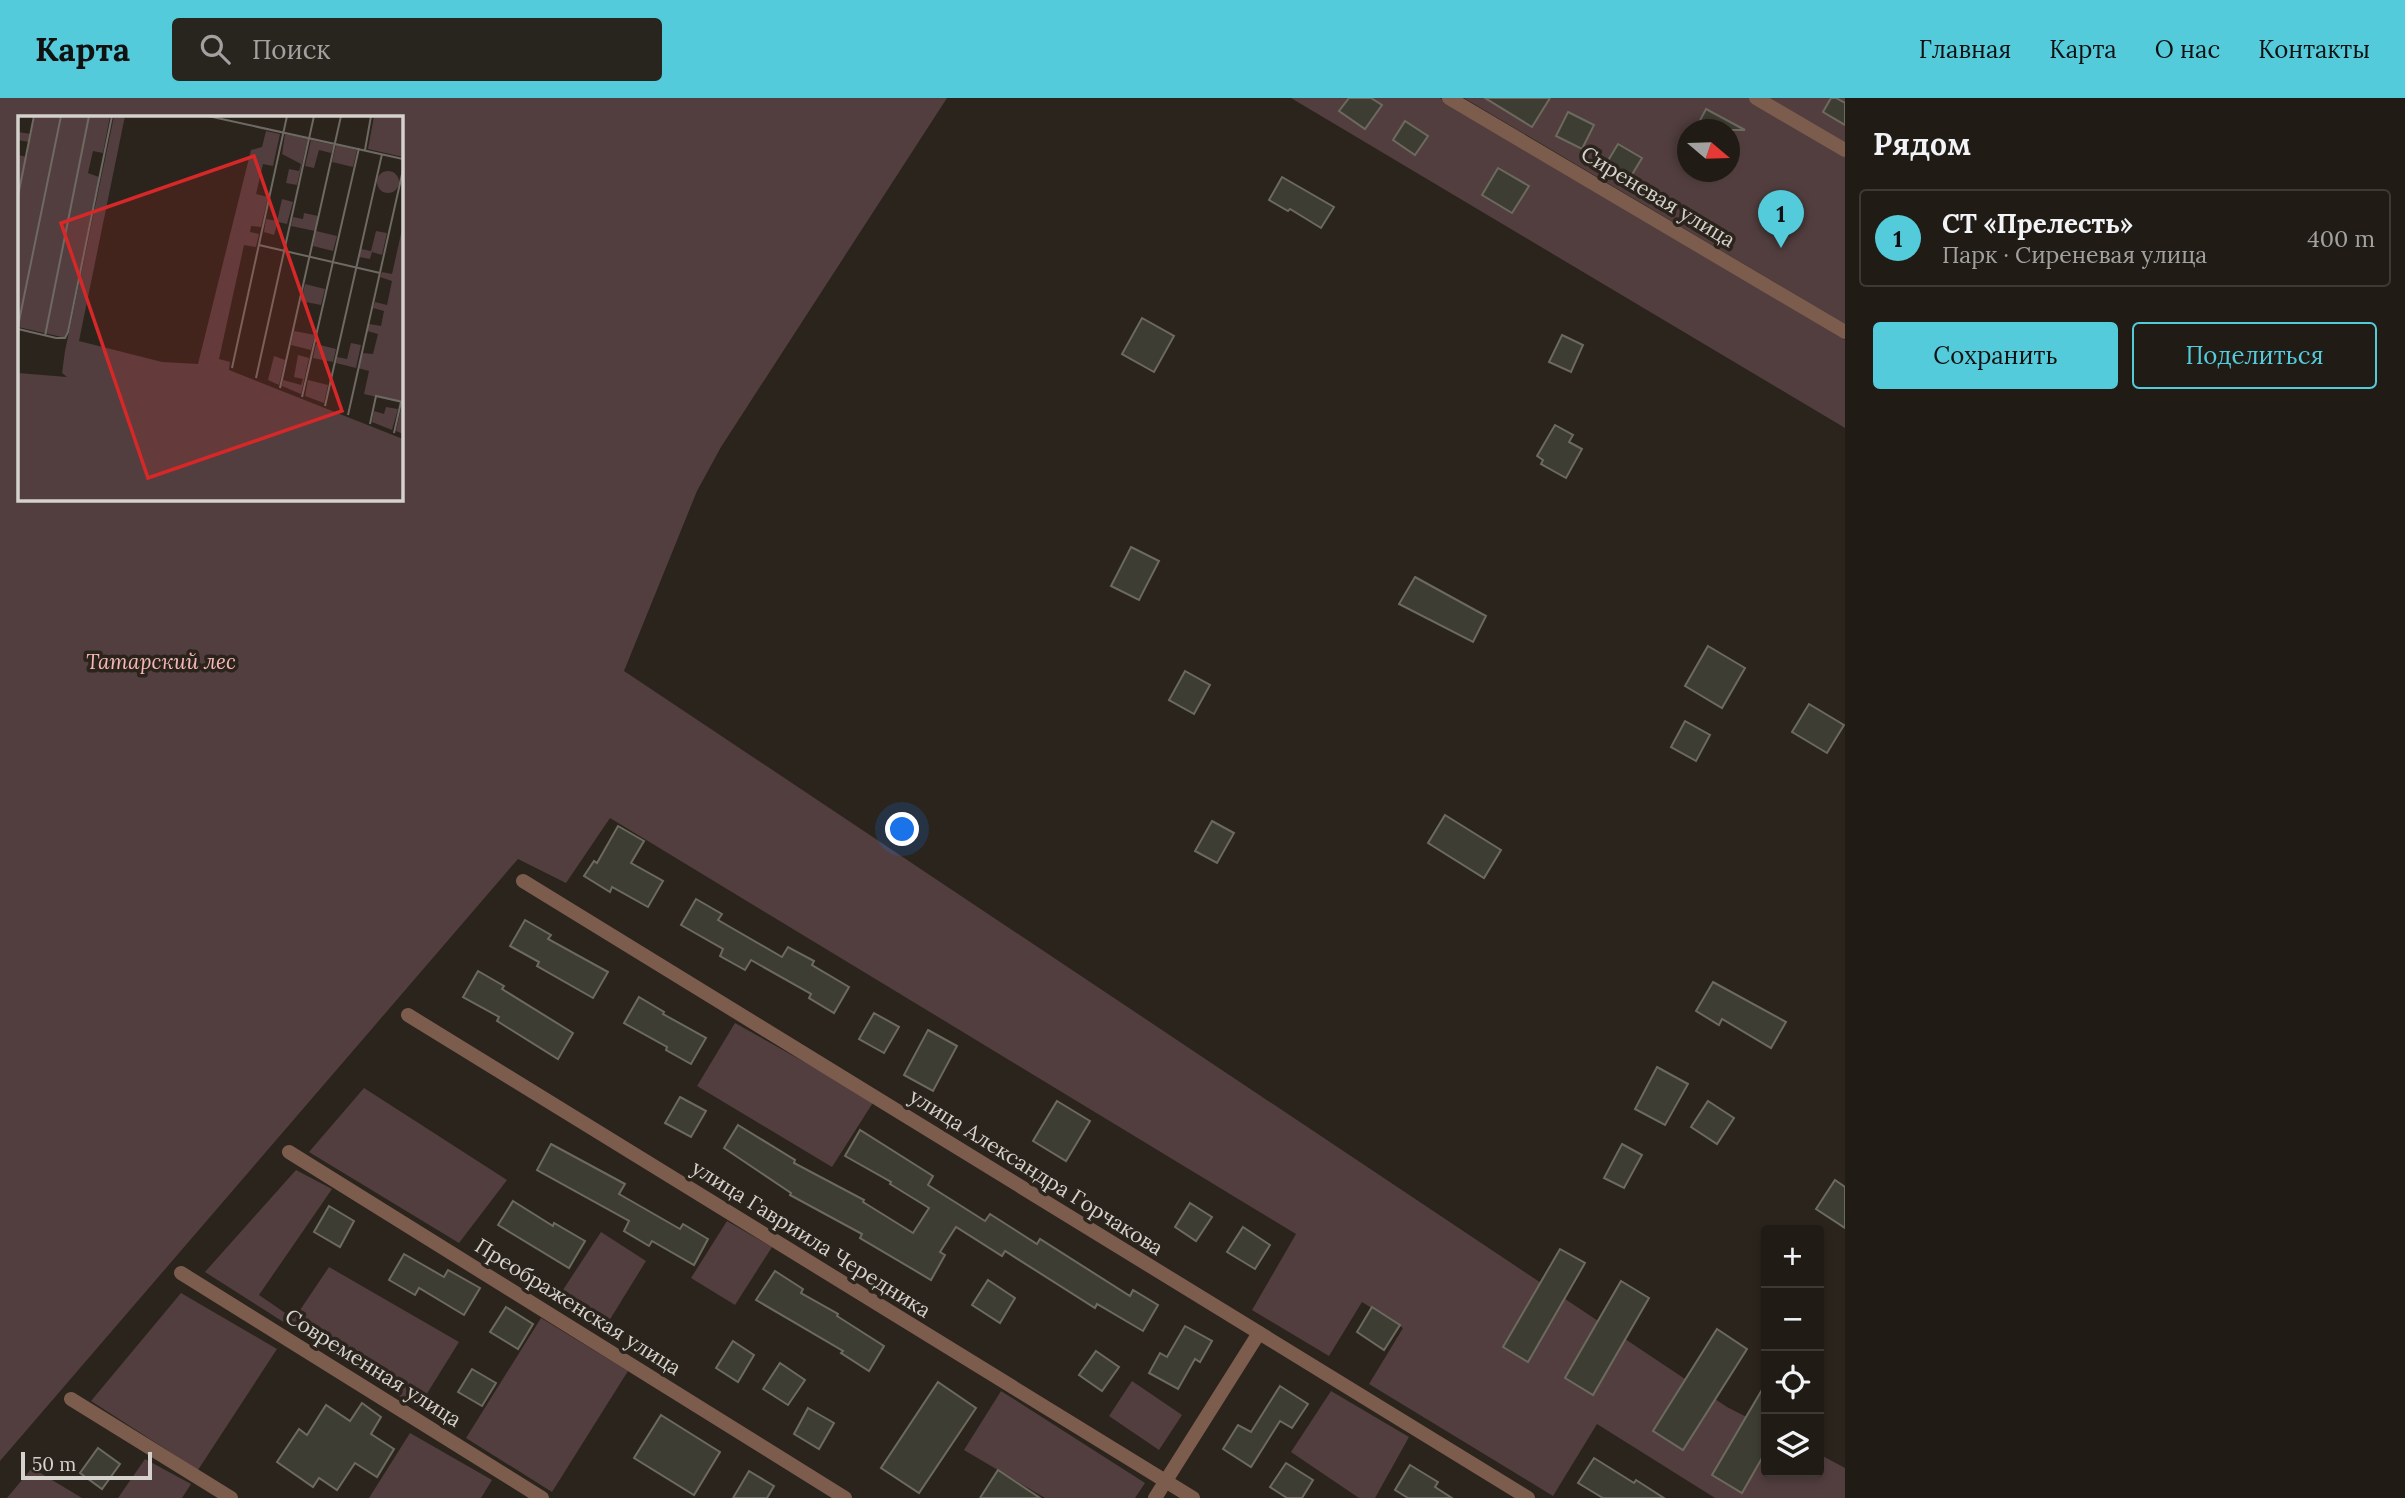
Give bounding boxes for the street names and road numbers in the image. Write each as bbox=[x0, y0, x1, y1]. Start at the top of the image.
street label: Сиреневая улица bbox=[1576, 140, 1740, 253]
street label: улица Александра Горчакова bbox=[904, 1082, 1168, 1261]
street label: улица Гавриила Чередника bbox=[687, 1154, 936, 1324]
street label: Преображенская улица bbox=[470, 1232, 687, 1381]
street label: Современная улица bbox=[280, 1302, 467, 1433]

